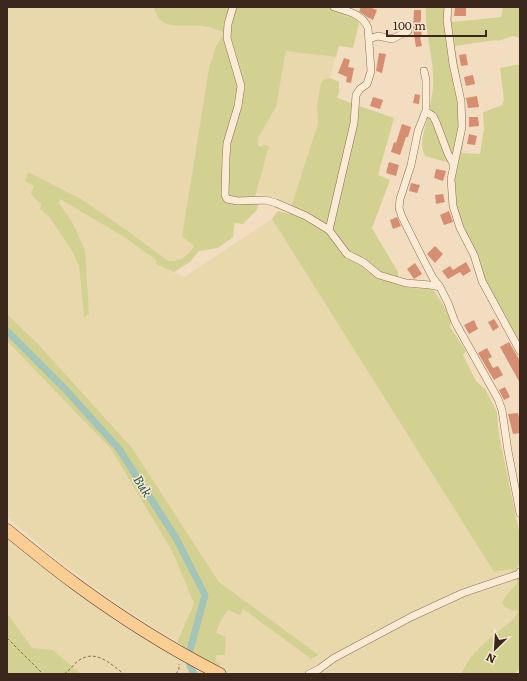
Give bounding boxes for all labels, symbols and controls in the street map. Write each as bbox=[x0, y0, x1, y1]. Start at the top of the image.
scale bar bbox=[387, 12, 486, 38]
text: 100 m bbox=[393, 16, 426, 34]
water label: Buk bbox=[129, 471, 158, 501]
north arrow bbox=[475, 629, 515, 669]
text: N bbox=[483, 650, 498, 668]

